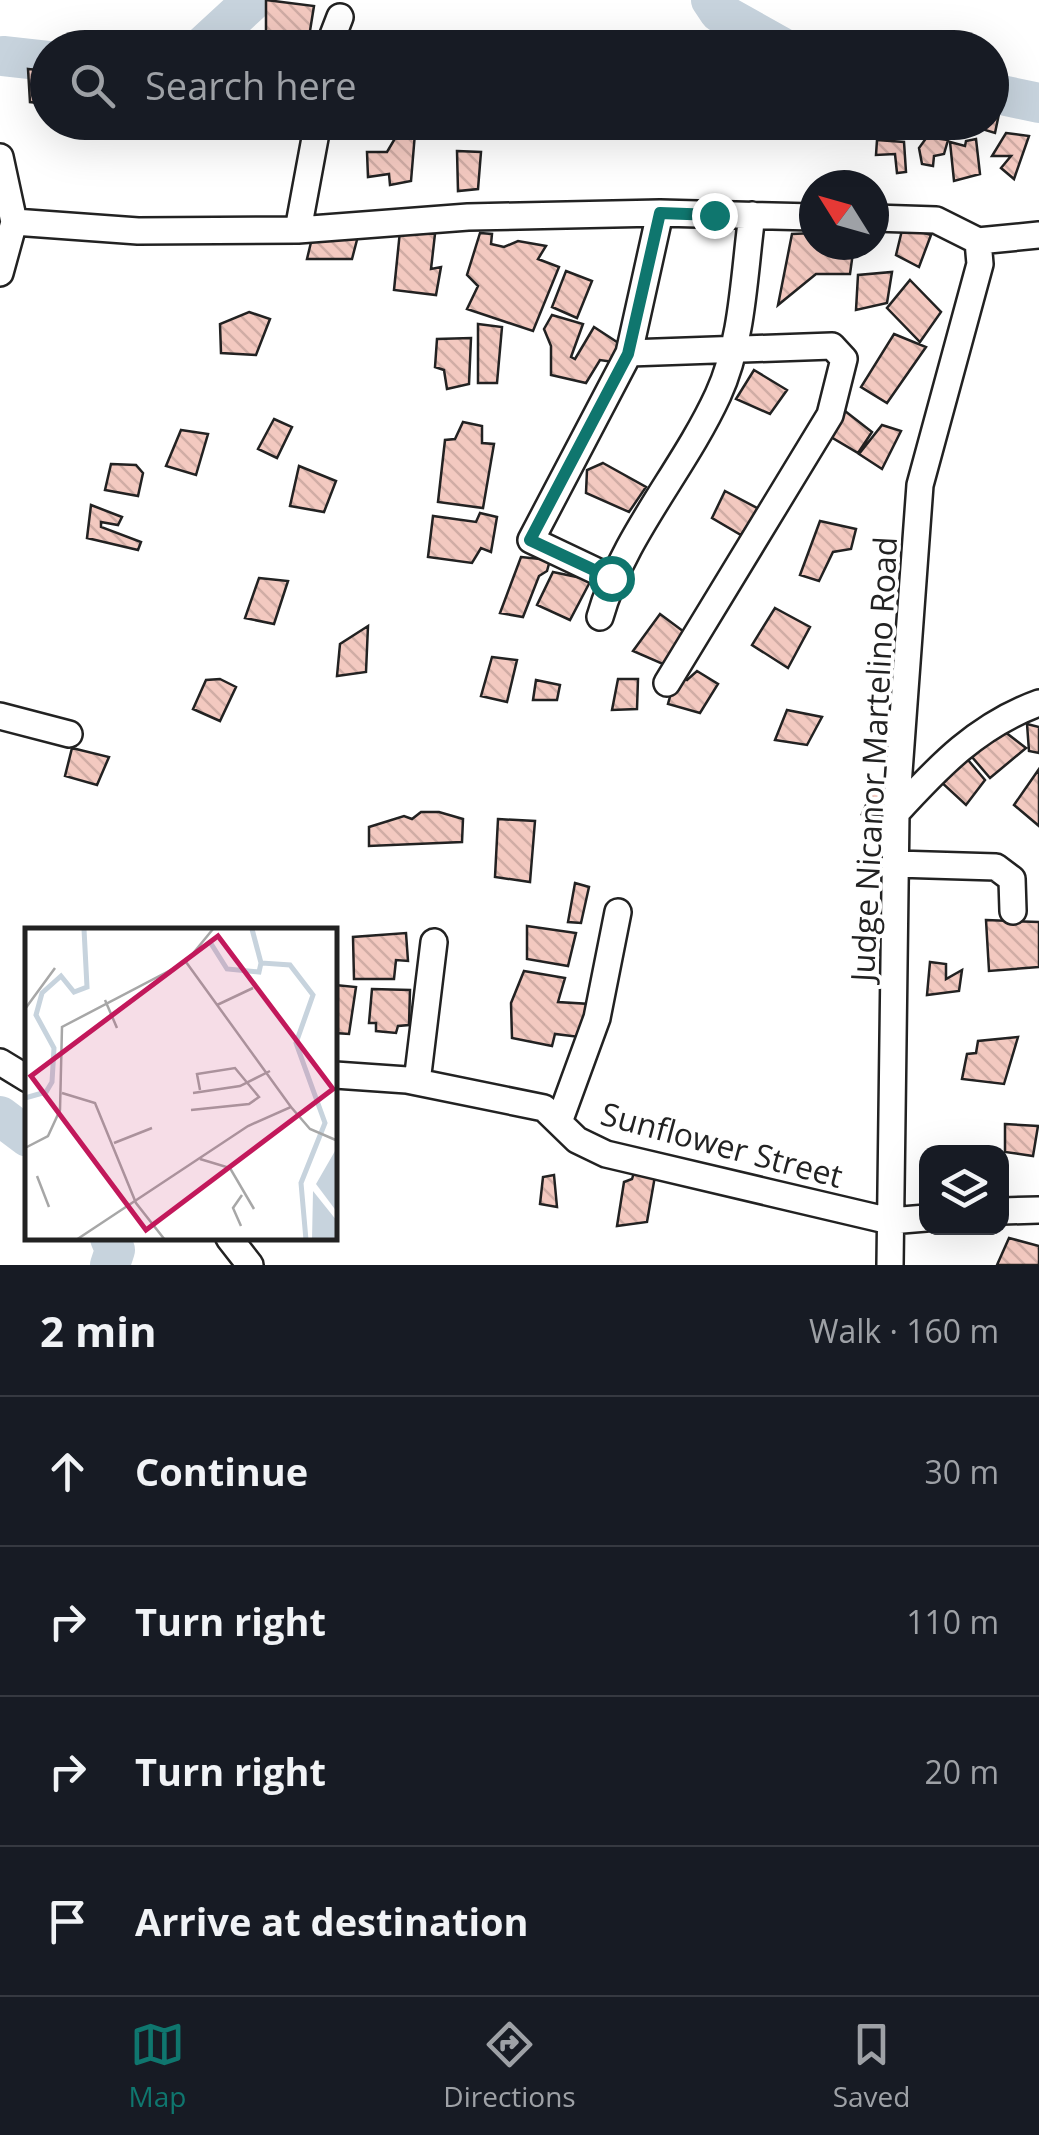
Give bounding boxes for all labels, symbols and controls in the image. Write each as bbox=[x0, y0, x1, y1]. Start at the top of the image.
search box bbox=[30, 30, 1009, 140]
icon: search bbox=[65, 58, 120, 113]
text: Search here bbox=[145, 59, 357, 111]
north arrow bbox=[799, 170, 889, 260]
route end bbox=[692, 193, 738, 239]
street label: Judge Nicanor Martelino Road bbox=[840, 535, 906, 986]
route start bbox=[589, 556, 635, 602]
inset map bbox=[25, 928, 338, 1240]
street label: Sunflower Street bbox=[596, 1091, 848, 1197]
map controls bbox=[919, 1145, 1009, 1235]
button: layers bbox=[919, 1145, 1009, 1235]
text: 2 min bbox=[40, 1302, 157, 1359]
text: Walk · 160 m bbox=[809, 1309, 999, 1352]
icon: ahead bbox=[40, 1444, 95, 1499]
text: Continue bbox=[135, 1445, 308, 1497]
text: 30 m bbox=[924, 1450, 999, 1493]
icon: right bbox=[40, 1594, 95, 1649]
text: Turn right bbox=[135, 1595, 326, 1647]
text: 110 m bbox=[906, 1600, 999, 1643]
icon: right bbox=[40, 1744, 95, 1799]
text: Turn right bbox=[135, 1745, 326, 1797]
text: 20 m bbox=[924, 1750, 999, 1793]
icon: arrive bbox=[40, 1894, 95, 1949]
text: Arrive at destination bbox=[135, 1895, 529, 1947]
tab: Map bbox=[128, 2017, 186, 2115]
tab: Directions bbox=[443, 2017, 576, 2115]
tab: Saved bbox=[833, 2017, 910, 2115]

